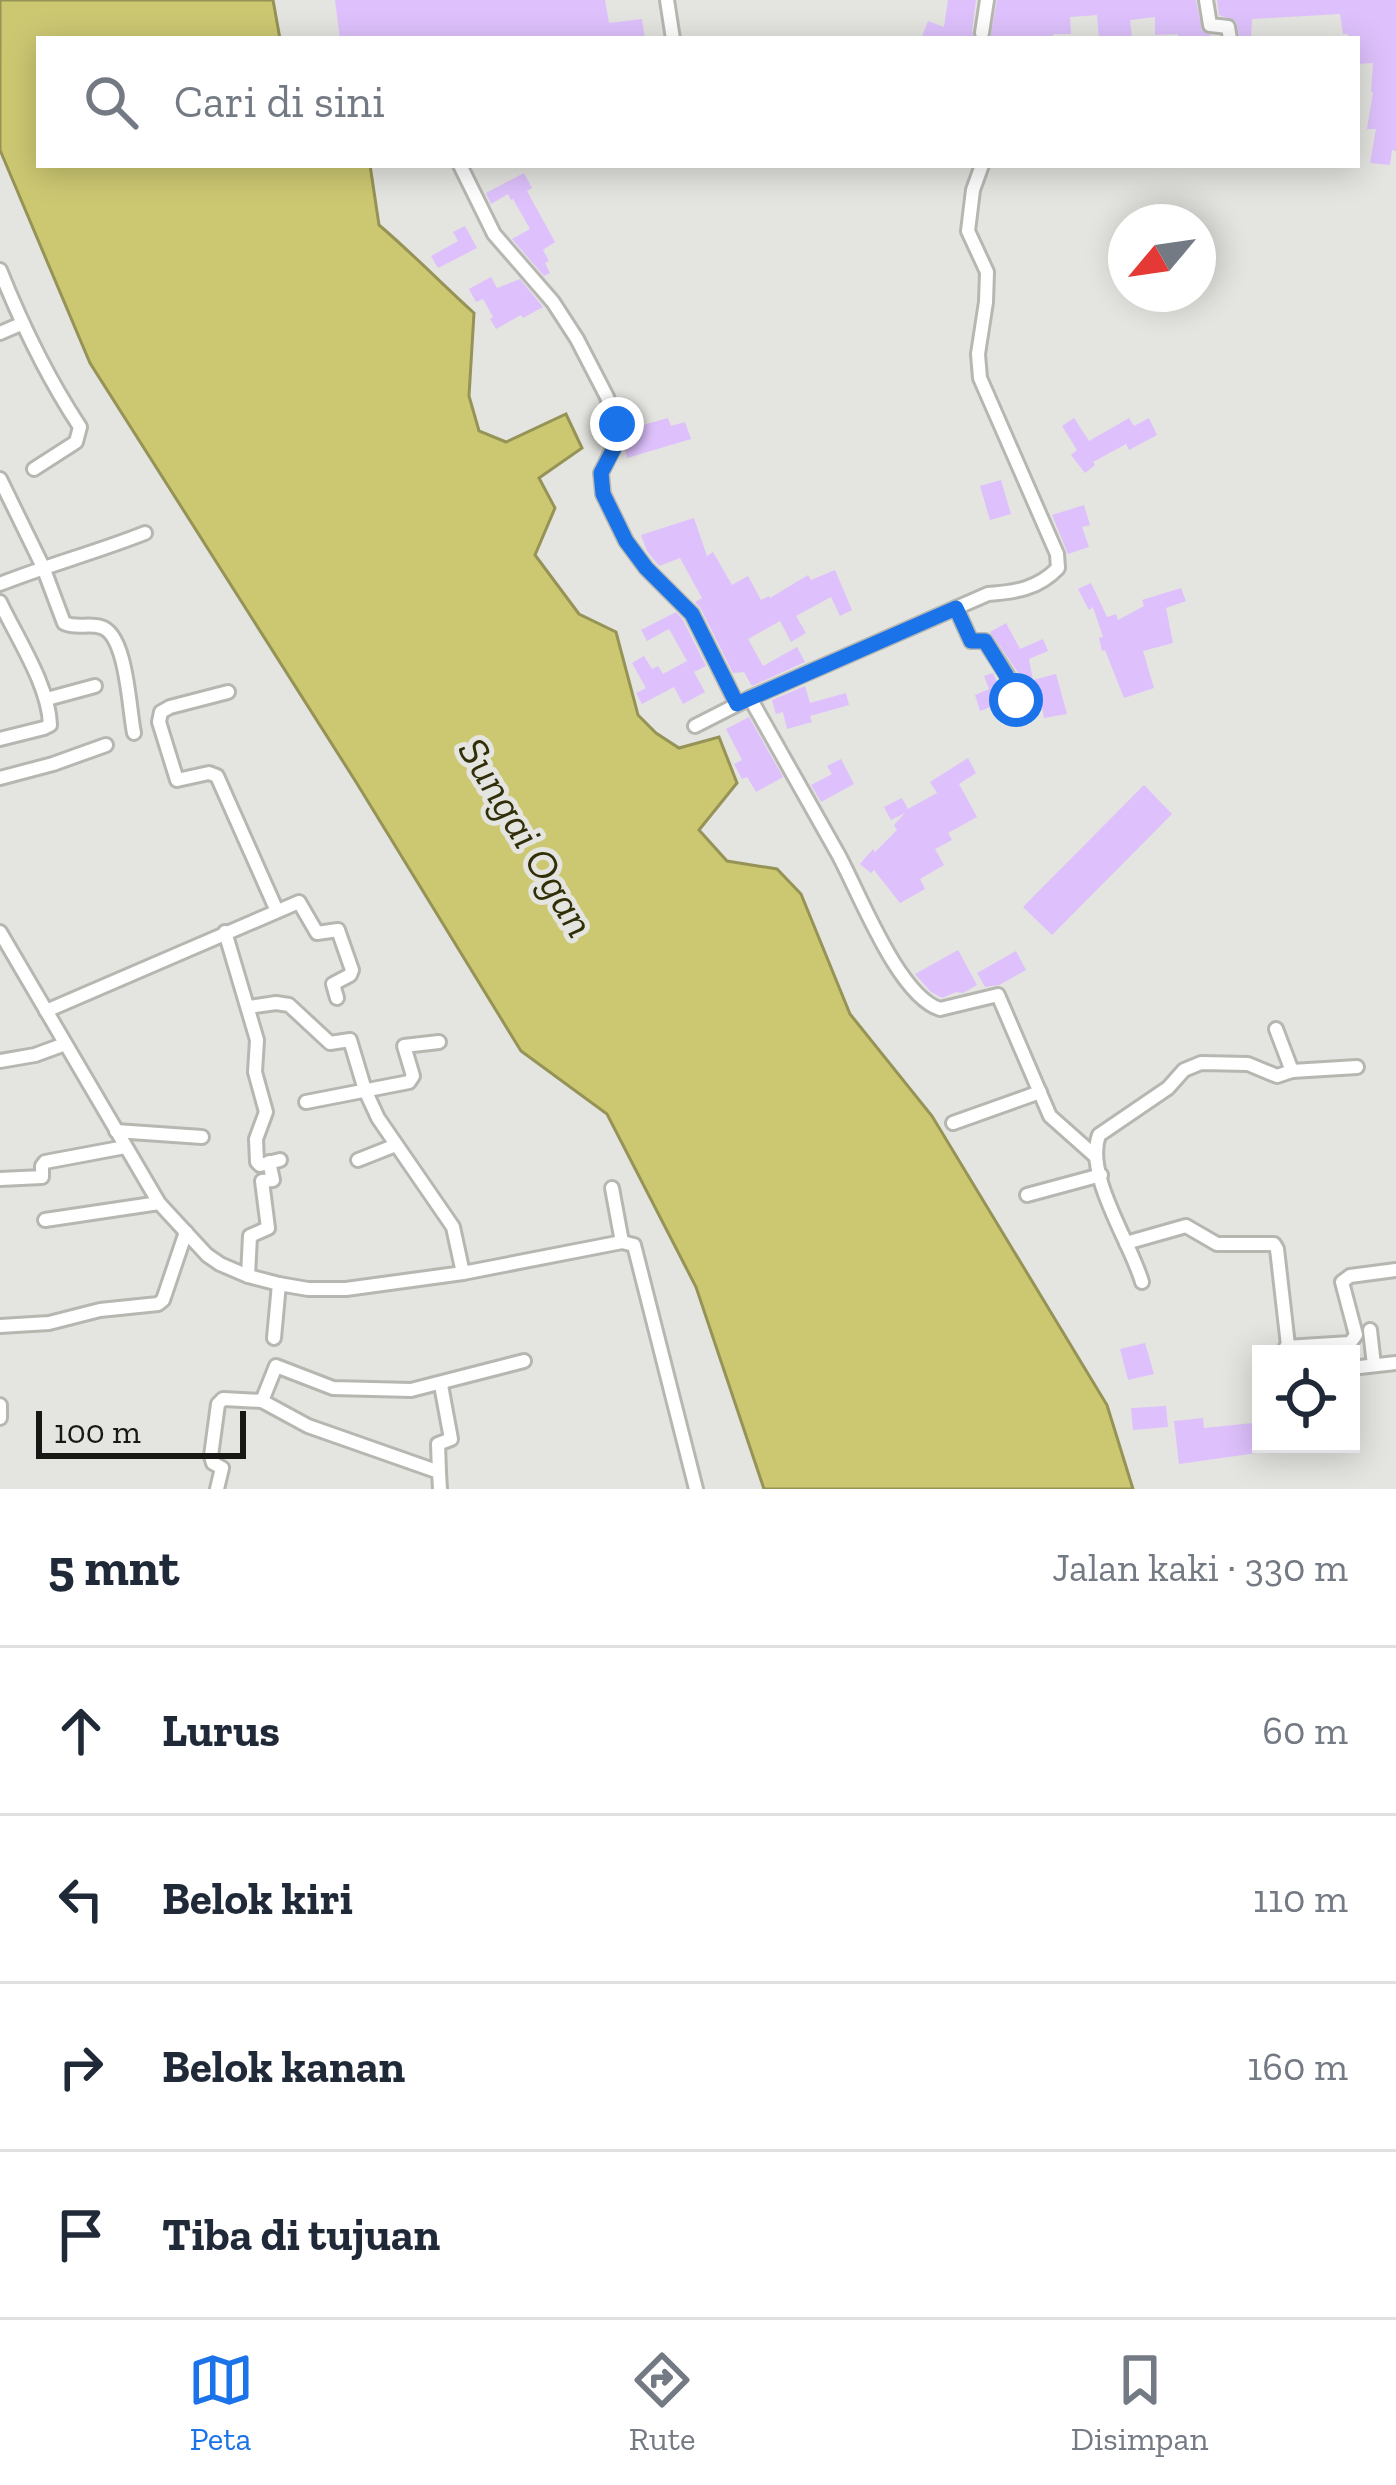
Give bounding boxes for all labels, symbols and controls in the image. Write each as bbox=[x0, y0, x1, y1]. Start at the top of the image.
search box bbox=[36, 36, 1360, 168]
icon: search bbox=[78, 69, 144, 135]
text: Cari di sini bbox=[174, 75, 385, 129]
north arrow bbox=[1108, 204, 1216, 312]
route end bbox=[590, 397, 644, 451]
route start bbox=[989, 673, 1043, 727]
water label: Sungai Ogan bbox=[448, 728, 606, 946]
map controls bbox=[1252, 1345, 1360, 1453]
button: locate bbox=[1252, 1345, 1360, 1453]
scale bar bbox=[36, 1405, 246, 1458]
text: 100 m bbox=[54, 1412, 141, 1451]
text: 5 mnt bbox=[48, 1537, 179, 1598]
text: Jalan kaki · 330 m bbox=[1052, 1544, 1348, 1591]
icon: ahead bbox=[48, 1698, 114, 1764]
text: Lurus bbox=[162, 1704, 280, 1758]
text: 60 m bbox=[1262, 1707, 1348, 1754]
icon: left bbox=[48, 1866, 114, 1932]
text: Belok kiri bbox=[162, 1872, 353, 1926]
text: 110 m bbox=[1253, 1875, 1348, 1922]
icon: right bbox=[48, 2034, 114, 2100]
text: Belok kanan bbox=[162, 2040, 405, 2094]
text: 160 m bbox=[1247, 2043, 1348, 2090]
icon: arrive bbox=[48, 2202, 114, 2268]
text: Tiba di tujuan bbox=[162, 2208, 440, 2262]
tab: Peta bbox=[188, 2347, 254, 2458]
tab: Rute bbox=[629, 2347, 695, 2458]
tab: Disimpan bbox=[1071, 2347, 1208, 2458]

